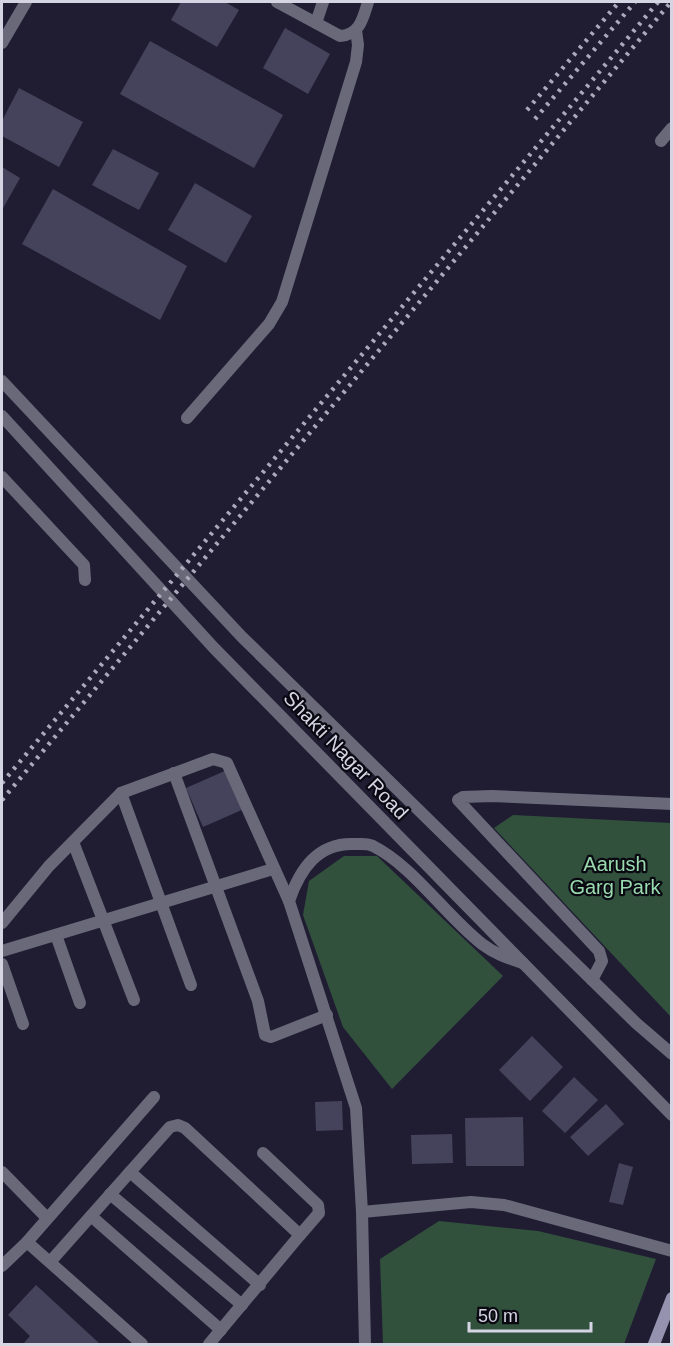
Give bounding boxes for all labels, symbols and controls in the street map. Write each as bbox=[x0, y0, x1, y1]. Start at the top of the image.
street label: Shakti Nagar Road bbox=[279, 687, 413, 823]
park label: Aarush Garg Park bbox=[569, 853, 662, 898]
scale bar bbox=[469, 1295, 590, 1333]
text: 50 m bbox=[478, 1306, 518, 1326]

